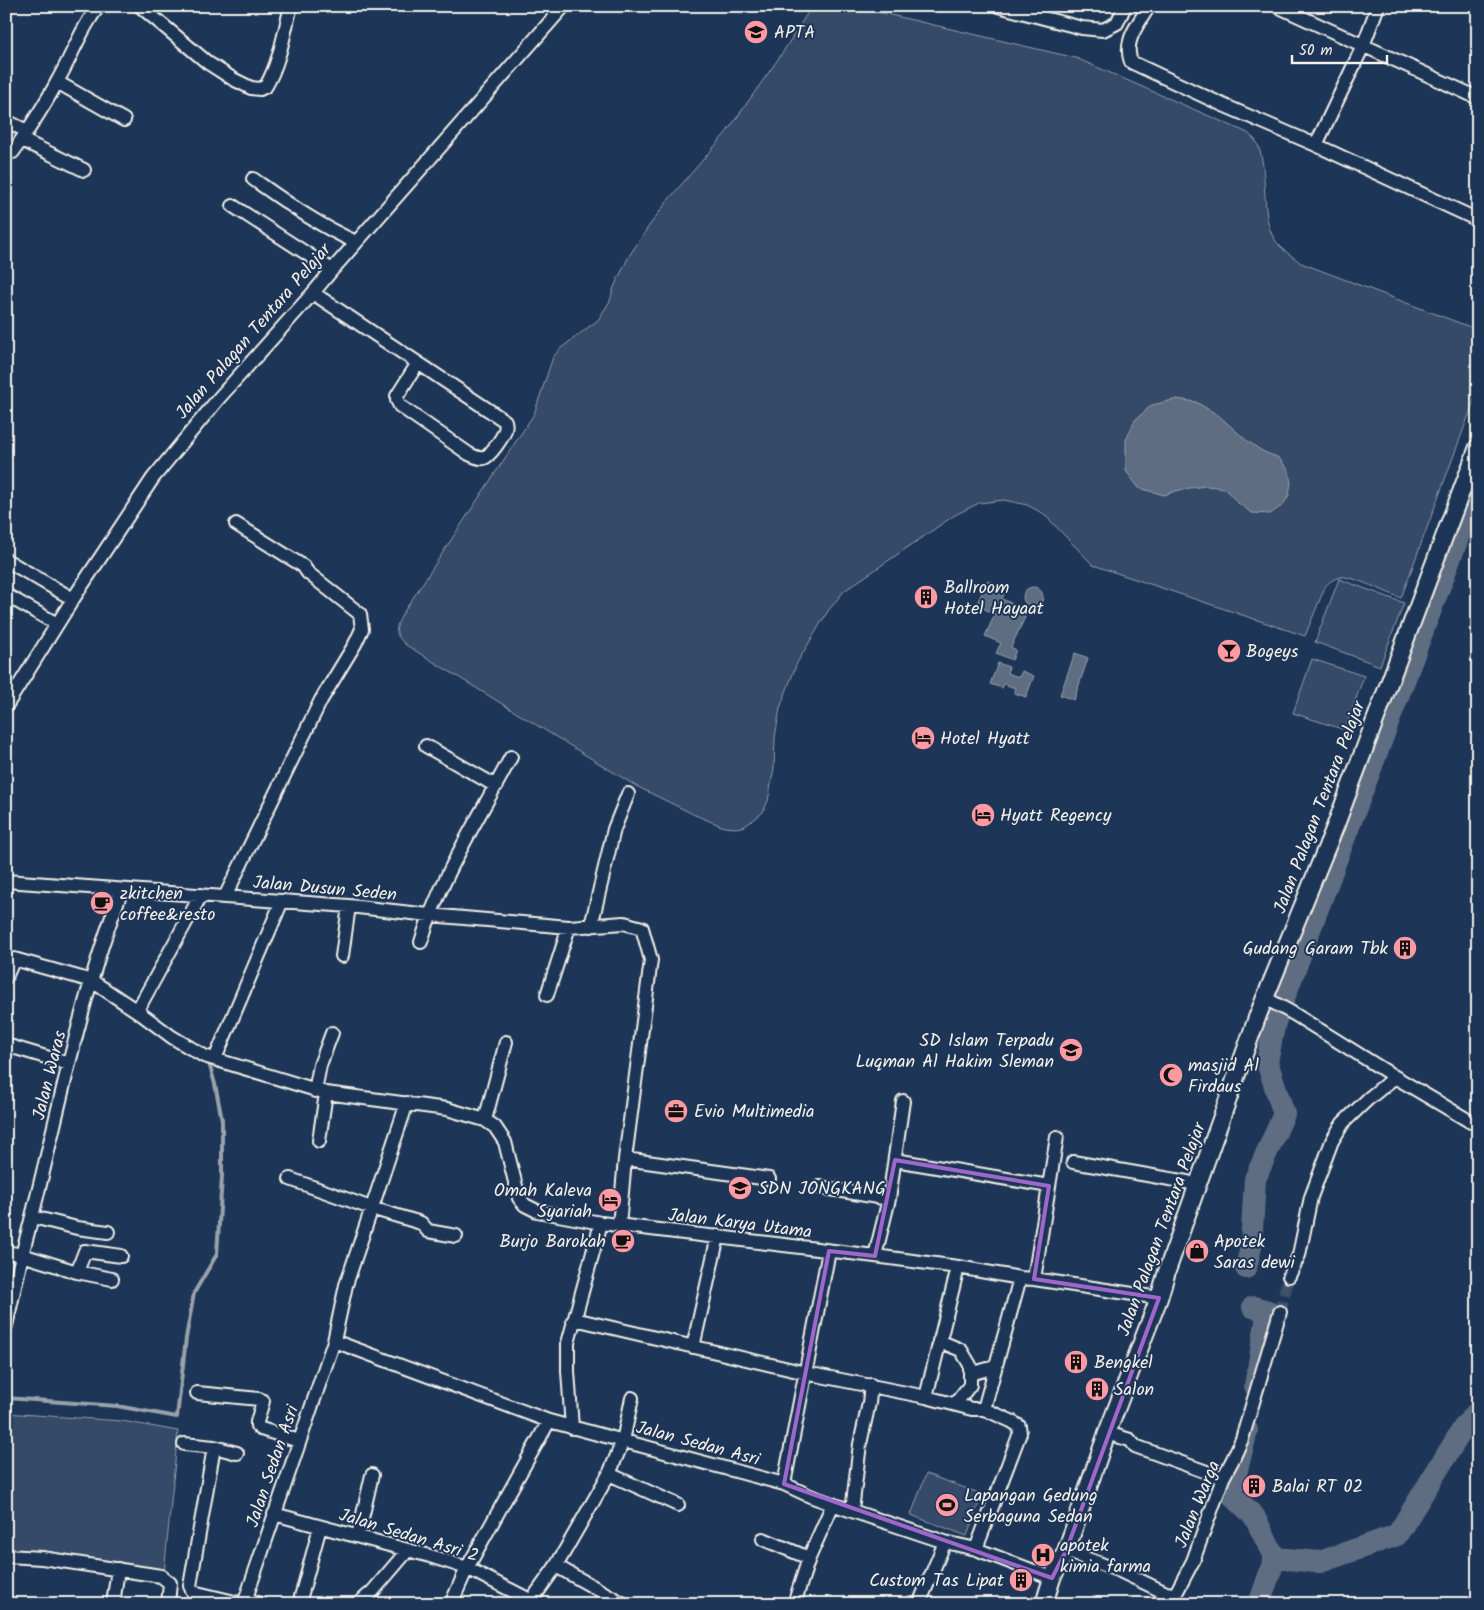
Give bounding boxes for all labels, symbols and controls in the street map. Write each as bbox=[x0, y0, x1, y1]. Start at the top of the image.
school or university icon: APTA bbox=[743, 19, 769, 45]
place label: APTA bbox=[774, 19, 815, 48]
scale bar bbox=[1292, 32, 1386, 64]
text: 50 m bbox=[1299, 39, 1333, 63]
street label: Jalan Palagan Tentara Pelajar bbox=[169, 237, 340, 427]
place label: Ballroom Hotel Hayaat bbox=[944, 574, 1045, 624]
building icon: Ballroom Hotel Hayaat bbox=[913, 584, 939, 610]
bar icon: Bogeys bbox=[1216, 638, 1242, 664]
place label: Bogeys bbox=[1246, 638, 1299, 667]
street label: Jalan Palagan Tentara Pelajar bbox=[1266, 696, 1375, 918]
hotel icon: Hotel Hyatt bbox=[910, 725, 936, 751]
place label: Hotel Hyatt bbox=[940, 725, 1031, 754]
hotel icon: Hyatt Regency bbox=[970, 802, 996, 828]
place label: Hyatt Regency bbox=[1000, 802, 1112, 831]
street label: Jalan Dusun Seden bbox=[252, 869, 398, 910]
place label: zkitchen coffee&resto bbox=[120, 880, 215, 930]
cafe icon: zkitchen coffee&resto bbox=[89, 890, 115, 916]
place label: Gudang Garam Tbk bbox=[1243, 935, 1389, 964]
building icon: Gudang Garam Tbk bbox=[1392, 935, 1418, 961]
street label: Jalan Waras bbox=[25, 1027, 76, 1123]
place label: SD Islam Terpadu Luqman Al Hakim Sleman bbox=[856, 1027, 1054, 1077]
school or university icon: SD Islam Terpadu Luqman Al Hakim Sleman bbox=[1058, 1037, 1084, 1063]
place label: masjid Al Firdaus bbox=[1188, 1052, 1259, 1102]
mosque icon: masjid Al Firdaus bbox=[1158, 1062, 1184, 1088]
office icon: Evio Multimedia bbox=[663, 1098, 689, 1124]
place label: Evio Multimedia bbox=[694, 1098, 814, 1127]
street label: Jalan Palagan Tentara Pelajar bbox=[1110, 1118, 1215, 1340]
school or university icon: SDN JONGKANG bbox=[727, 1175, 753, 1201]
place label: SDN JONGKANG bbox=[758, 1175, 886, 1204]
place label: Omah Kaleva Syariah bbox=[494, 1177, 592, 1227]
hotel icon: Omah Kaleva Syariah bbox=[597, 1187, 623, 1213]
street label: Jalan Karya Utama bbox=[666, 1201, 813, 1248]
place label: Burjo Barokah bbox=[499, 1228, 606, 1257]
cafe icon: Burjo Barokah bbox=[610, 1228, 636, 1254]
place label: Apotek Saras dewi bbox=[1214, 1228, 1295, 1278]
shop icon: Apotek Saras dewi bbox=[1184, 1238, 1210, 1264]
building icon: Bengkel bbox=[1063, 1349, 1089, 1375]
place label: Bengkel bbox=[1094, 1349, 1153, 1378]
building icon: Salon bbox=[1084, 1376, 1110, 1402]
place label: Salon bbox=[1114, 1376, 1154, 1405]
street label: Jalan Sedan Asri bbox=[239, 1401, 308, 1531]
street label: Jalan Sedan Asri bbox=[632, 1414, 764, 1475]
street label: Jalan Warga bbox=[1168, 1456, 1229, 1553]
building icon: Balai RT 02 bbox=[1241, 1473, 1267, 1499]
place label: Balai RT 02 bbox=[1272, 1473, 1363, 1502]
place label: Lapangan Gedung Serbaguna Sedan bbox=[964, 1482, 1098, 1532]
sports icon: Lapangan Gedung Serbaguna Sedan bbox=[934, 1492, 960, 1518]
street label: Jalan Sedan Asri 2 bbox=[335, 1501, 482, 1571]
place label: apotek kimia farma bbox=[1060, 1532, 1151, 1582]
hospital icon: apotek kimia farma bbox=[1030, 1542, 1056, 1568]
place label: Custom Tas Lipat bbox=[869, 1567, 1005, 1596]
building icon: Custom Tas Lipat bbox=[1008, 1567, 1034, 1593]

